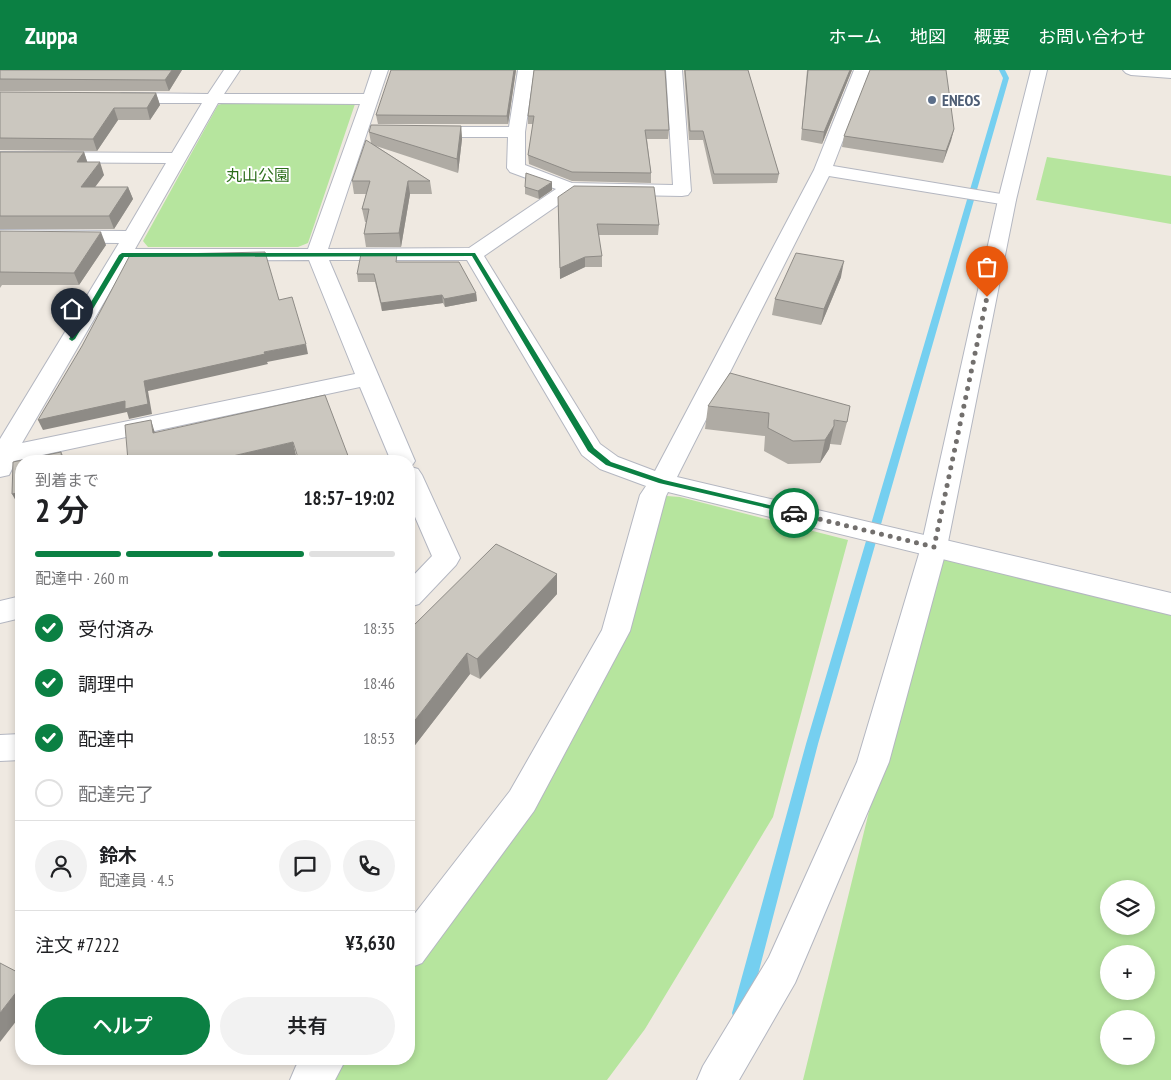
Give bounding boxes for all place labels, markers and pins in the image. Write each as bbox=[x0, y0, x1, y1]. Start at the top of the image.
place label: ENEOS bbox=[942, 90, 980, 110]
marker: ENEOS bbox=[926, 94, 938, 106]
pin bbox=[966, 246, 1008, 297]
pin bbox=[51, 288, 93, 339]

